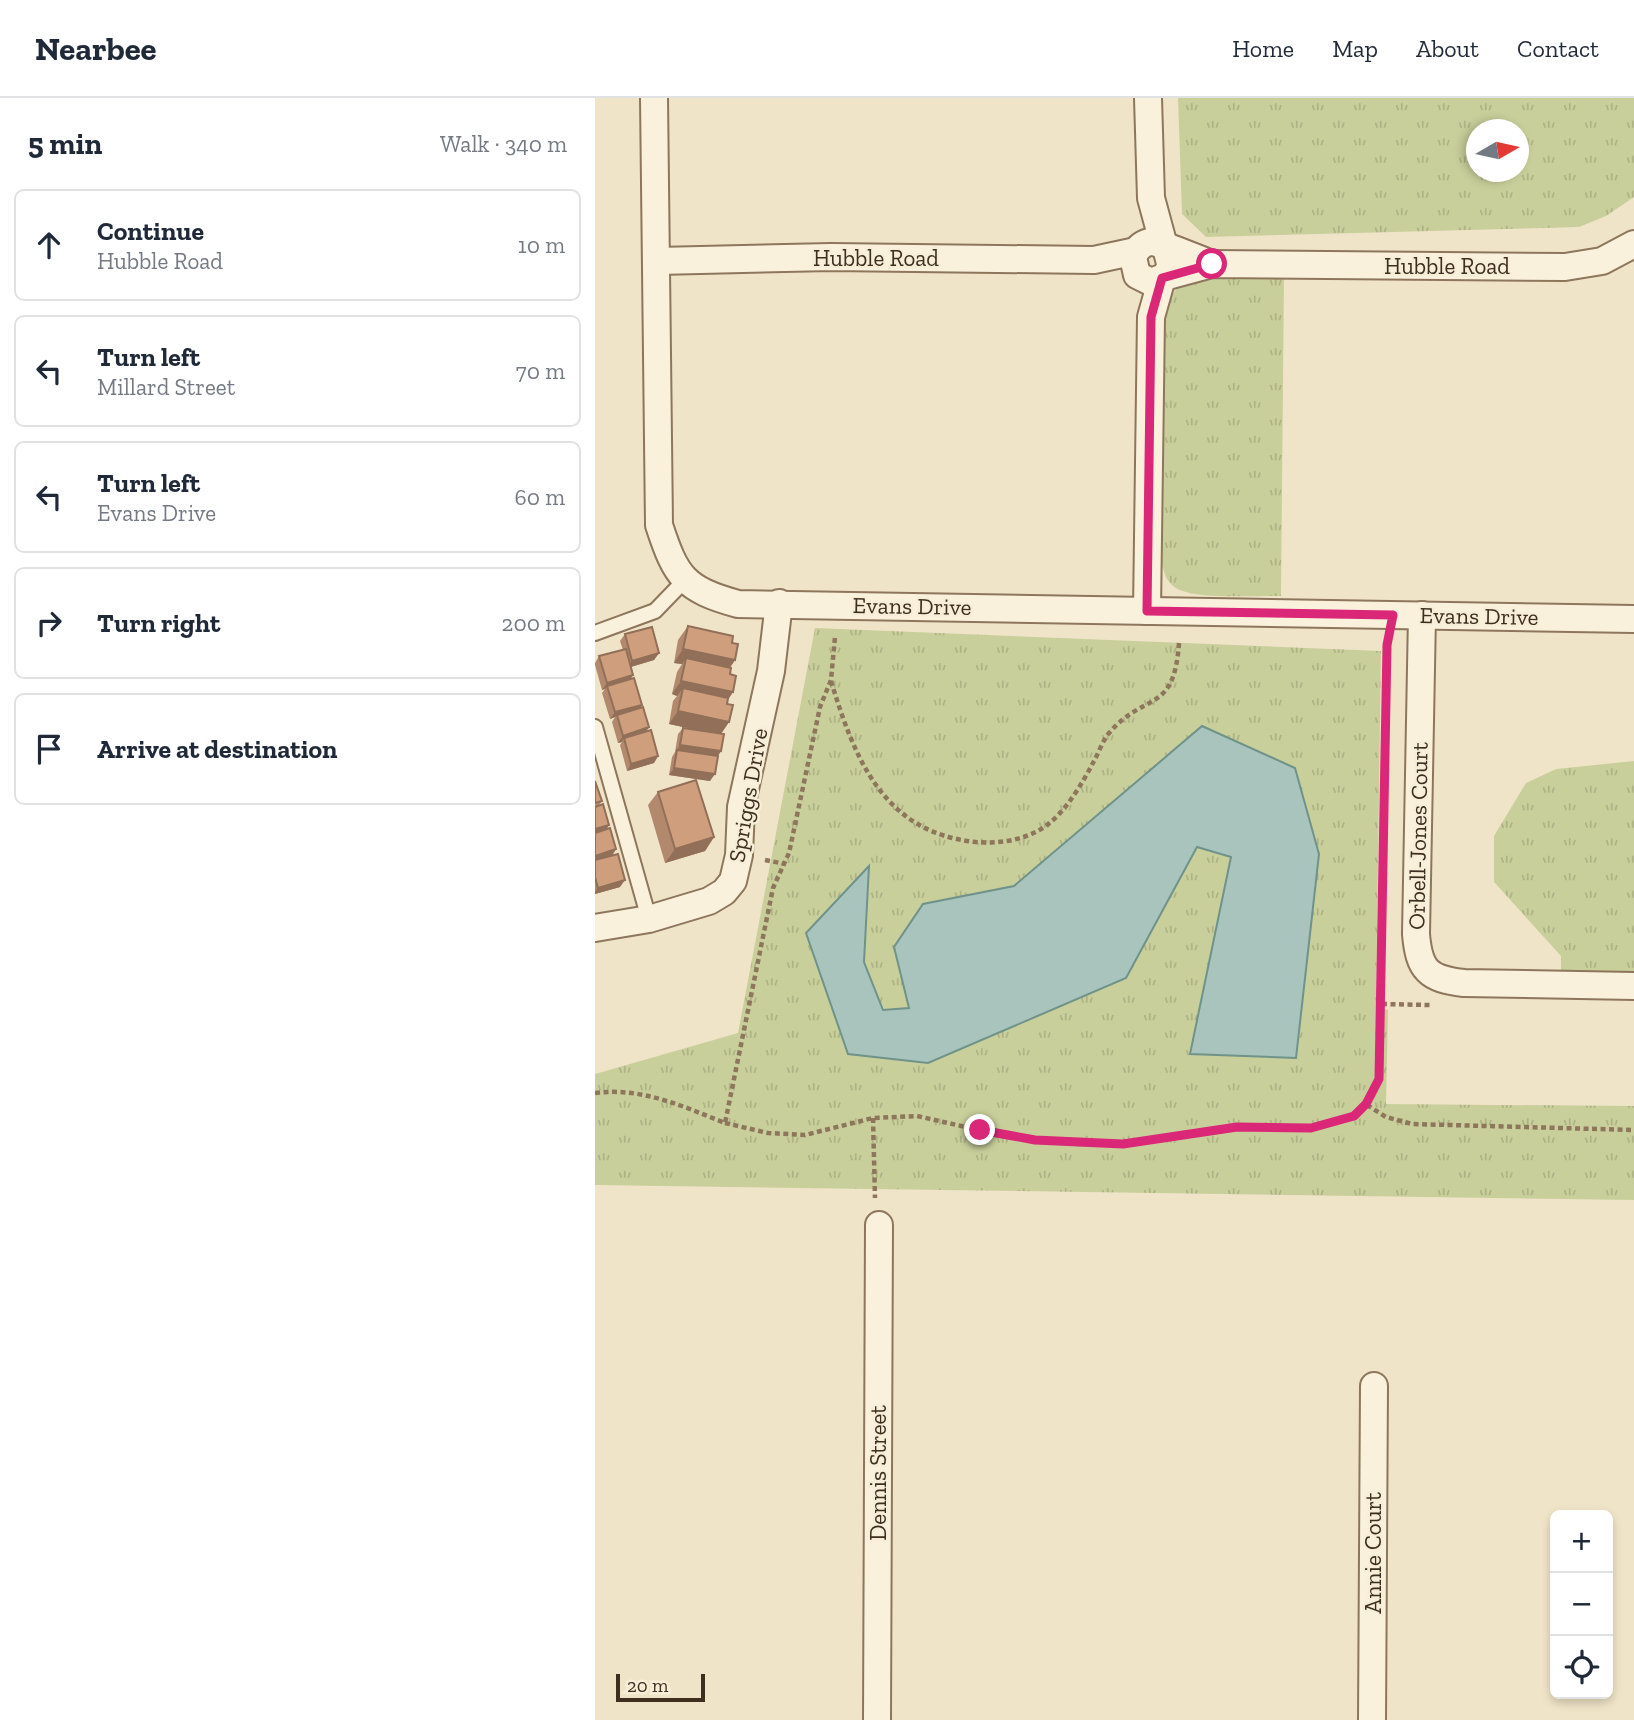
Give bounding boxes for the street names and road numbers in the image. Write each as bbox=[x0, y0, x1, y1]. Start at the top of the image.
street label: Hubble Road bbox=[813, 244, 939, 272]
street label: Hubble Road bbox=[1384, 252, 1510, 280]
street label: Evans Drive bbox=[852, 591, 972, 621]
street label: Evans Drive bbox=[1419, 601, 1539, 631]
street label: Spriggs Drive bbox=[722, 726, 774, 864]
street label: Orbell-Jones Court bbox=[1402, 741, 1434, 930]
street label: Dennis Street bbox=[864, 1405, 892, 1541]
street label: Annie Court bbox=[1359, 1492, 1387, 1614]

